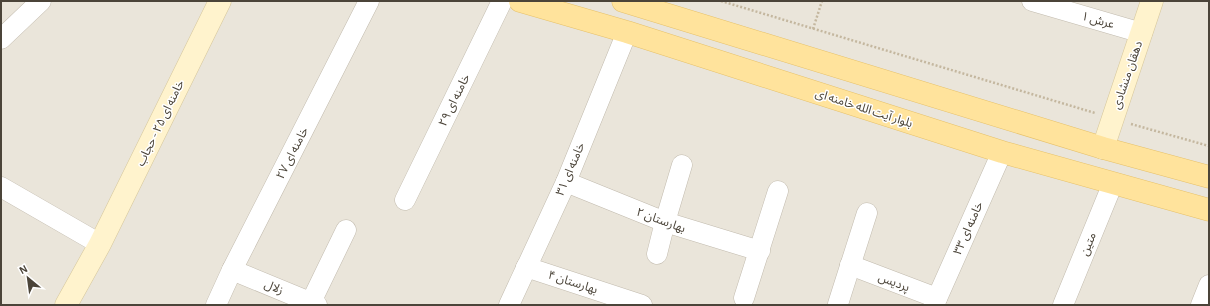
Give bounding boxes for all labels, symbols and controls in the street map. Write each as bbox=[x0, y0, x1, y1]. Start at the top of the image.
street label: عرش ۱ bbox=[1080, 10, 1116, 31]
street label: دهقان منشادی bbox=[1110, 39, 1145, 111]
street label: خامنه ای ۲۹ bbox=[436, 72, 473, 128]
street label: خامنه ای ۲۵ - حجاب bbox=[134, 78, 187, 169]
street label: بلوار آیت الله خامنه ای bbox=[814, 87, 914, 130]
street label: خامنه ای ۲۷ bbox=[274, 125, 311, 181]
street label: خامنه ای ۳۱ bbox=[553, 141, 587, 198]
street label: خامنه ای ۳۳ bbox=[951, 200, 986, 257]
street label: بهارستان ۲ bbox=[634, 206, 687, 235]
street label: متین bbox=[1078, 231, 1099, 258]
north arrow bbox=[8, 258, 48, 298]
text: N bbox=[17, 263, 29, 276]
street label: بهارستان ۴ bbox=[546, 268, 599, 297]
street label: پردیس bbox=[876, 271, 911, 295]
street label: زلال bbox=[262, 278, 285, 297]

